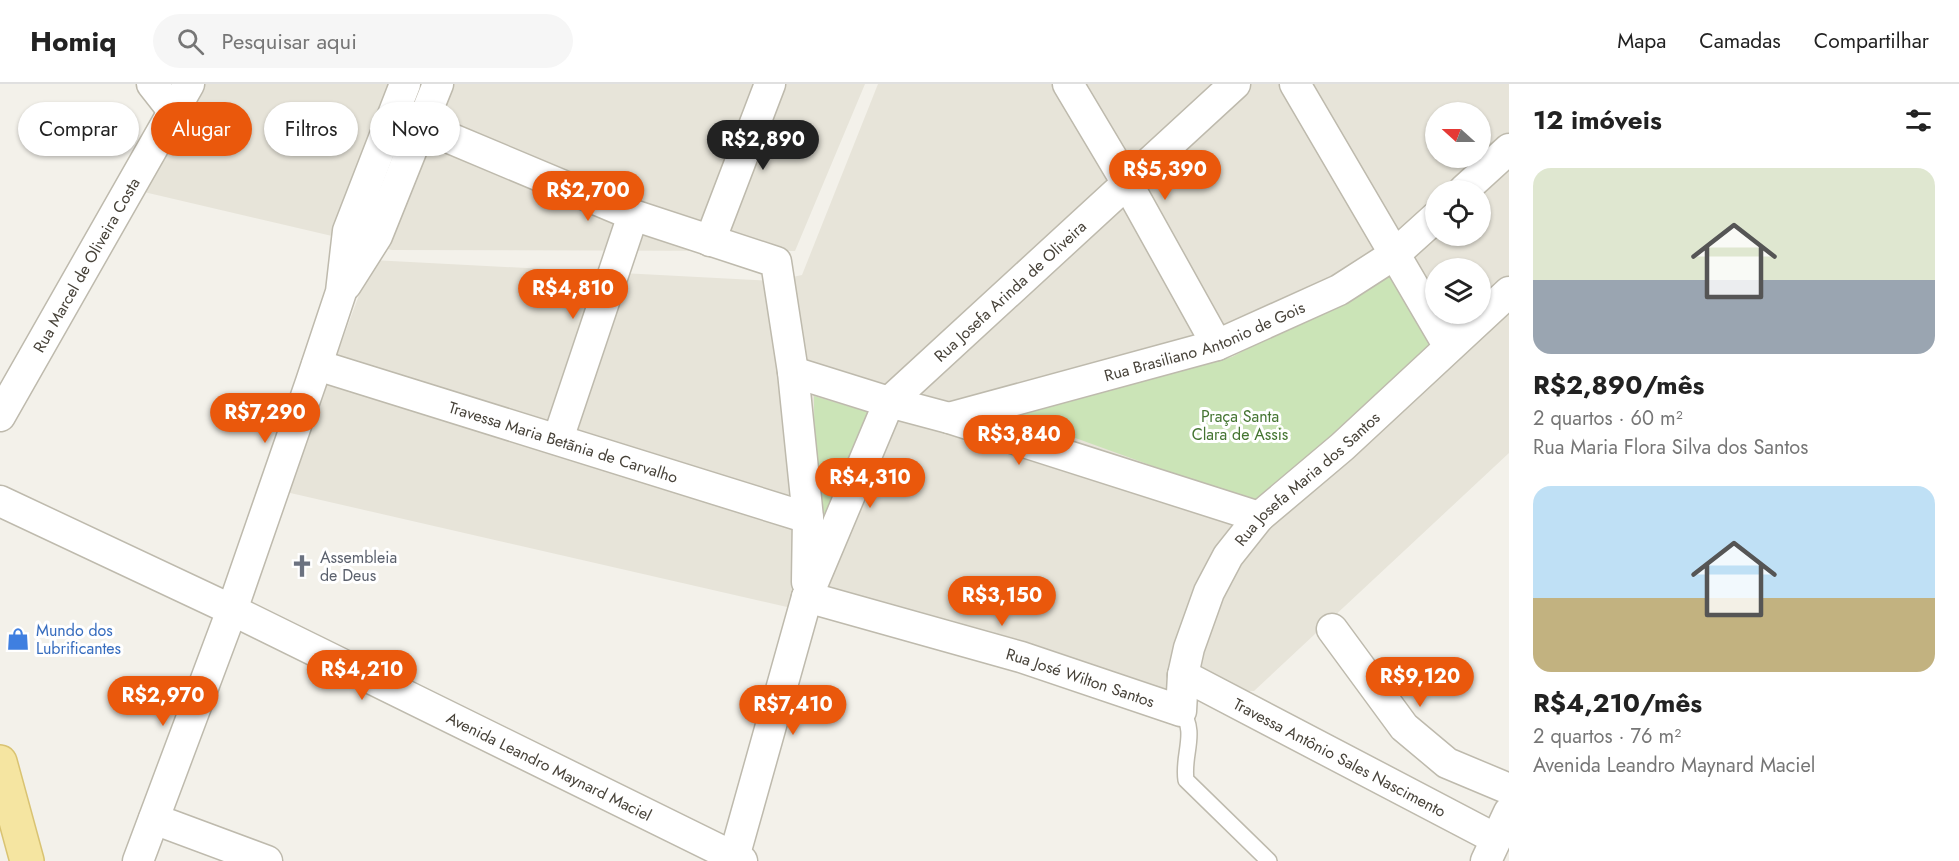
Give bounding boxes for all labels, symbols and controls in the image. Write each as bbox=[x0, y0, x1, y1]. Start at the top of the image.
search box bbox=[153, 14, 573, 68]
text: Homiq bbox=[30, 21, 117, 62]
icon: search bbox=[174, 25, 207, 58]
text: Pesquisar aqui bbox=[222, 25, 357, 57]
text: Mapa bbox=[1617, 26, 1666, 56]
text: Camadas bbox=[1699, 26, 1781, 56]
text: Compartilhar bbox=[1814, 26, 1929, 56]
text: 12 imóveis bbox=[1533, 101, 1662, 139]
chip: Comprar bbox=[18, 102, 139, 156]
chip: Alugar bbox=[151, 102, 252, 156]
chip: Filtros bbox=[264, 102, 358, 156]
chip: Novo bbox=[370, 102, 460, 156]
north arrow bbox=[1425, 102, 1491, 168]
map controls bbox=[1425, 102, 1491, 324]
icon: filters bbox=[1902, 104, 1935, 137]
pin: R$2,890 bbox=[708, 120, 818, 171]
text: R$2,890 bbox=[721, 125, 805, 154]
pin: R$5,390 bbox=[1110, 150, 1220, 201]
text: R$5,390 bbox=[1123, 155, 1207, 184]
pin: R$2,700 bbox=[533, 171, 643, 222]
street label: Rua Marcel de Oliveira Costa bbox=[27, 173, 145, 356]
text: R$2,700 bbox=[546, 176, 630, 205]
button: locate bbox=[1425, 180, 1491, 246]
icon: home bbox=[1680, 207, 1788, 315]
street label: Rua Josefa Arinda de Oliveira bbox=[929, 215, 1091, 367]
button: layers bbox=[1425, 258, 1491, 324]
pin: R$4,810 bbox=[518, 269, 628, 320]
text: R$4,810 bbox=[532, 274, 614, 303]
street label: Rua Brasiliano Antonio de Gois bbox=[1101, 295, 1308, 387]
text: R$2,890/mês bbox=[1533, 366, 1704, 404]
pin: R$7,290 bbox=[210, 393, 320, 444]
street label: Travessa Maria Betãnia de Carvalho bbox=[446, 395, 681, 488]
text: R$7,290 bbox=[224, 398, 306, 427]
text: 2 quartos · 60 m² bbox=[1533, 404, 1683, 433]
park label: Praça Santa Clara de Assis bbox=[1192, 405, 1288, 446]
street label: Rua Josefa Maria dos Santos bbox=[1229, 406, 1385, 551]
pin: R$3,840 bbox=[964, 415, 1074, 466]
text: R$3,840 bbox=[977, 420, 1061, 449]
text: Rua Maria Flora Silva dos Santos bbox=[1533, 433, 1808, 462]
pin: R$4,310 bbox=[815, 458, 925, 509]
text: R$4,310 bbox=[829, 463, 911, 492]
icon: home bbox=[1680, 525, 1788, 633]
place label: Assembleia de Deus bbox=[320, 546, 397, 587]
church icon: Assembleia de Deus bbox=[289, 553, 315, 579]
pin: R$3,150 bbox=[947, 576, 1057, 627]
text: R$3,150 bbox=[962, 581, 1042, 610]
place label: Mundo dos Lubrificantes bbox=[36, 619, 121, 660]
shop icon: Mundo dos Lubrificantes bbox=[5, 626, 31, 652]
street label: Rua José Wilton Santos bbox=[1003, 642, 1158, 713]
pin: R$4,210 bbox=[307, 650, 417, 701]
text: R$4,210 bbox=[321, 655, 403, 684]
pin: R$9,120 bbox=[1365, 657, 1475, 708]
text: R$9,120 bbox=[1380, 662, 1460, 691]
pin: R$2,970 bbox=[108, 676, 218, 727]
text: R$2,970 bbox=[121, 681, 205, 710]
text: R$4,210/mês bbox=[1533, 684, 1702, 722]
pin: R$7,410 bbox=[738, 685, 848, 736]
text: R$7,410 bbox=[753, 690, 833, 719]
street label: Travessa Antônio Sales Nascimento bbox=[1229, 692, 1450, 823]
street label: Avenida Leandro Maynard Maciel bbox=[443, 706, 656, 826]
text: 2 quartos · 76 m² bbox=[1533, 722, 1681, 751]
text: Avenida Leandro Maynard Maciel bbox=[1533, 751, 1815, 780]

